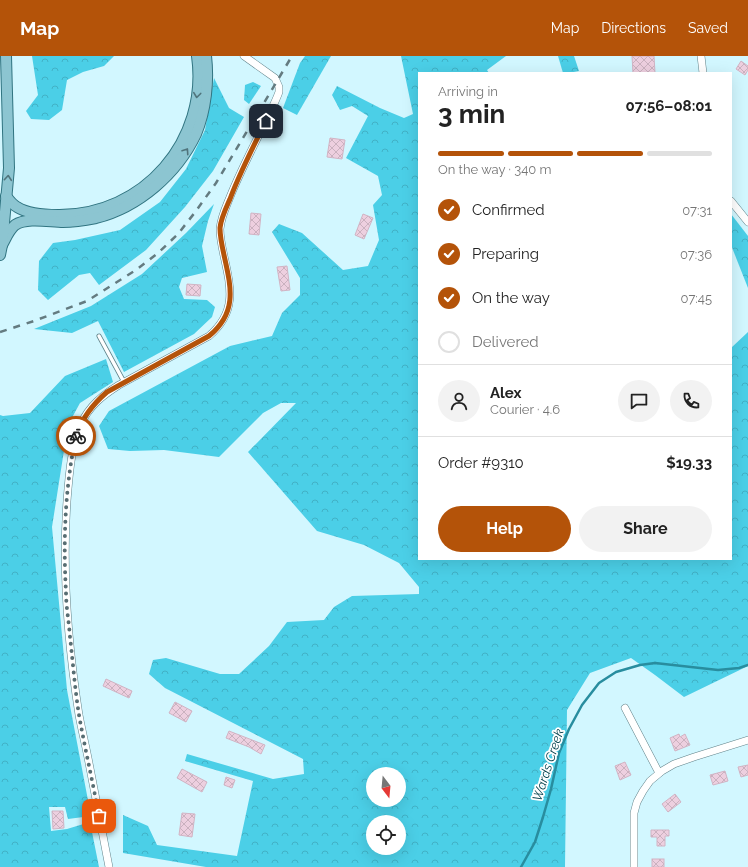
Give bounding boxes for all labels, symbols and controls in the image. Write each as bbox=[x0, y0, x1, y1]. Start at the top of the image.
text: Map bbox=[20, 17, 59, 39]
text: Map bbox=[551, 20, 579, 36]
text: Directions bbox=[601, 20, 666, 36]
text: Saved bbox=[688, 20, 728, 36]
text: Arriving in bbox=[438, 84, 498, 99]
one-way arrow bbox=[193, 92, 202, 98]
text: 07:56–08:01 bbox=[626, 97, 712, 115]
text: 3 min bbox=[438, 99, 505, 129]
pin bbox=[249, 104, 283, 138]
icon: home bbox=[255, 110, 277, 132]
one-way arrow bbox=[181, 148, 188, 155]
text: On the way · 340 m bbox=[438, 162, 551, 177]
one-way arrow bbox=[3, 175, 12, 181]
icon: check bbox=[438, 199, 460, 221]
text: Confirmed bbox=[472, 201, 545, 219]
text: 07:31 bbox=[682, 203, 712, 218]
icon: check bbox=[438, 243, 460, 265]
text: Preparing bbox=[472, 245, 539, 263]
text: 07:36 bbox=[680, 247, 712, 262]
icon: check bbox=[438, 287, 460, 309]
text: On the way bbox=[472, 289, 550, 307]
text: 07:45 bbox=[681, 291, 712, 306]
text: Delivered bbox=[472, 333, 539, 351]
button: person bbox=[438, 380, 480, 422]
button: chat bbox=[618, 380, 660, 422]
button: phone bbox=[670, 380, 712, 422]
text: Alex bbox=[490, 384, 521, 402]
text: Courier · 4.6 bbox=[490, 402, 560, 417]
courier bbox=[56, 416, 96, 456]
icon: bike bbox=[65, 425, 87, 447]
text: Order #9310 bbox=[438, 454, 524, 472]
text: $19.33 bbox=[666, 454, 712, 472]
button: Help bbox=[438, 506, 571, 552]
button: Share bbox=[579, 506, 712, 552]
water label: Wards Creek bbox=[529, 727, 567, 803]
north arrow bbox=[366, 767, 406, 807]
map controls bbox=[366, 767, 406, 855]
pin bbox=[82, 799, 116, 833]
icon: bag bbox=[88, 805, 110, 827]
button: locate bbox=[366, 815, 406, 855]

